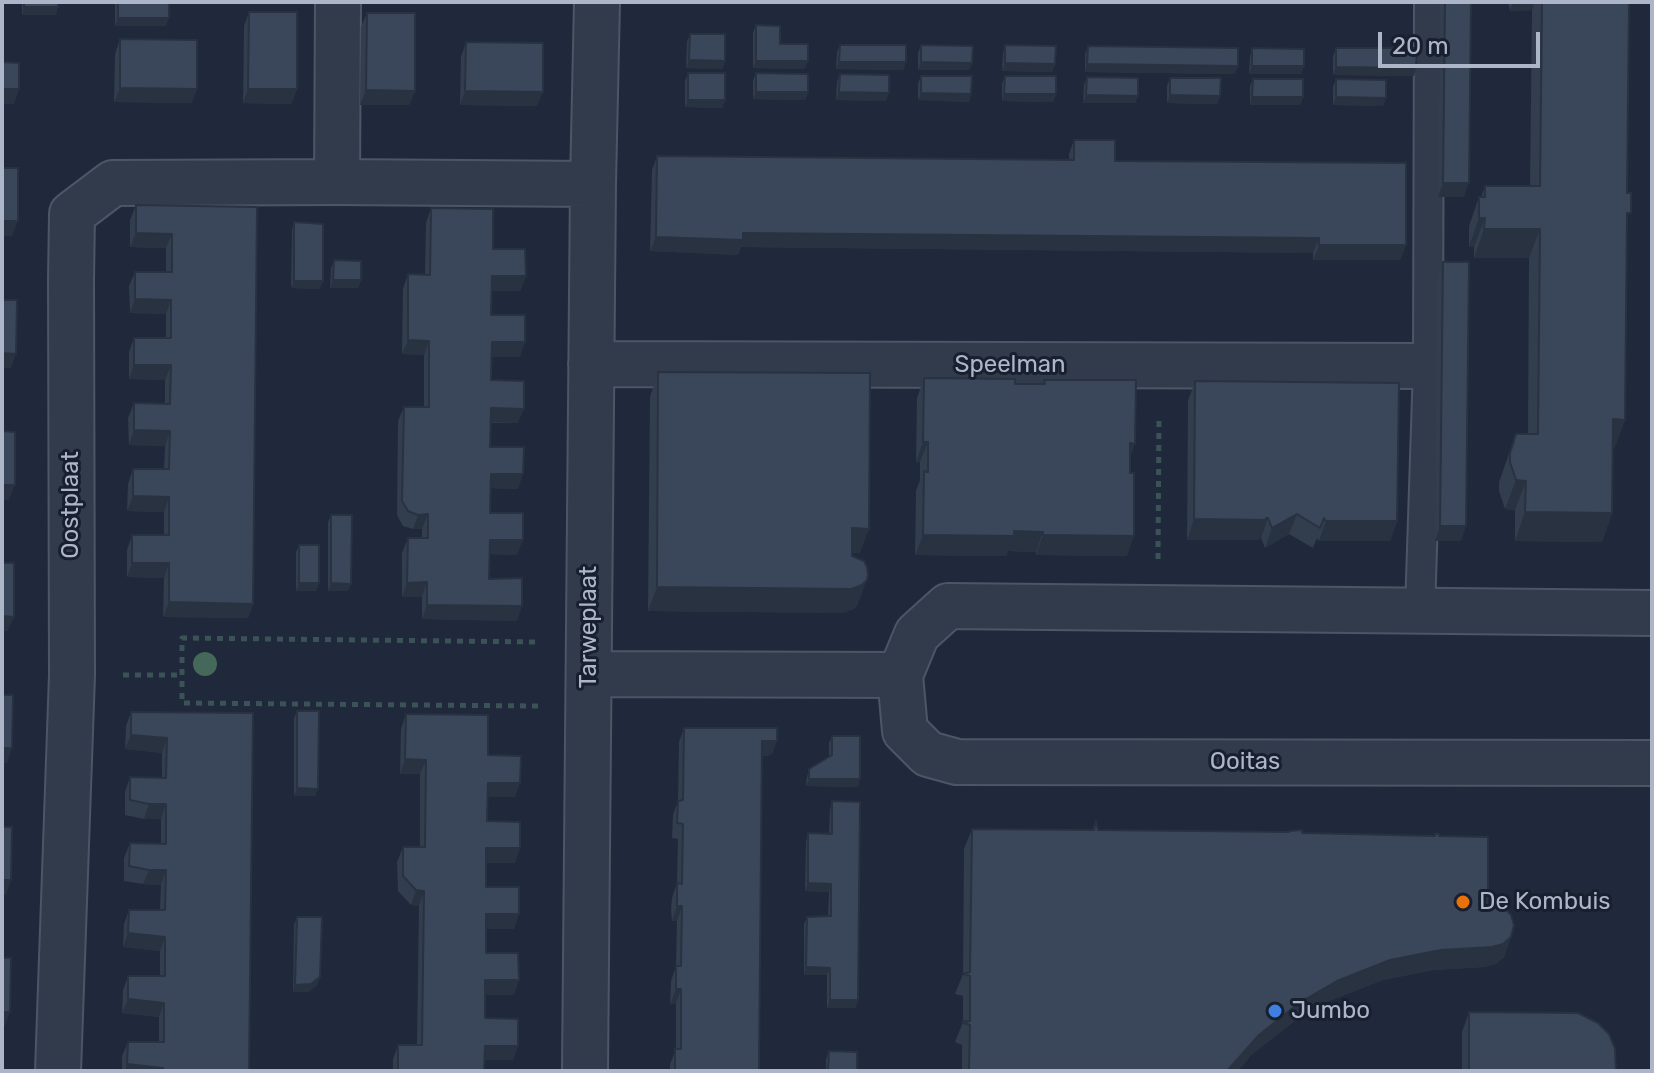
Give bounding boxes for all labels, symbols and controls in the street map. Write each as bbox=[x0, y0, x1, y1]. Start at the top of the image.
scale bar bbox=[1382, 16, 1544, 66]
text: 20 m bbox=[1392, 32, 1449, 60]
street label: Speelman bbox=[954, 351, 1066, 379]
street label: Oostplaat bbox=[57, 451, 85, 559]
street label: Tarweplaat bbox=[575, 566, 603, 688]
street label: Ooitas bbox=[1210, 748, 1280, 776]
place label: De Kombuis bbox=[1479, 888, 1610, 916]
marker: De Kombuis bbox=[1454, 893, 1472, 911]
place label: Jumbo bbox=[1291, 997, 1370, 1025]
marker: Jumbo bbox=[1266, 1002, 1284, 1020]

